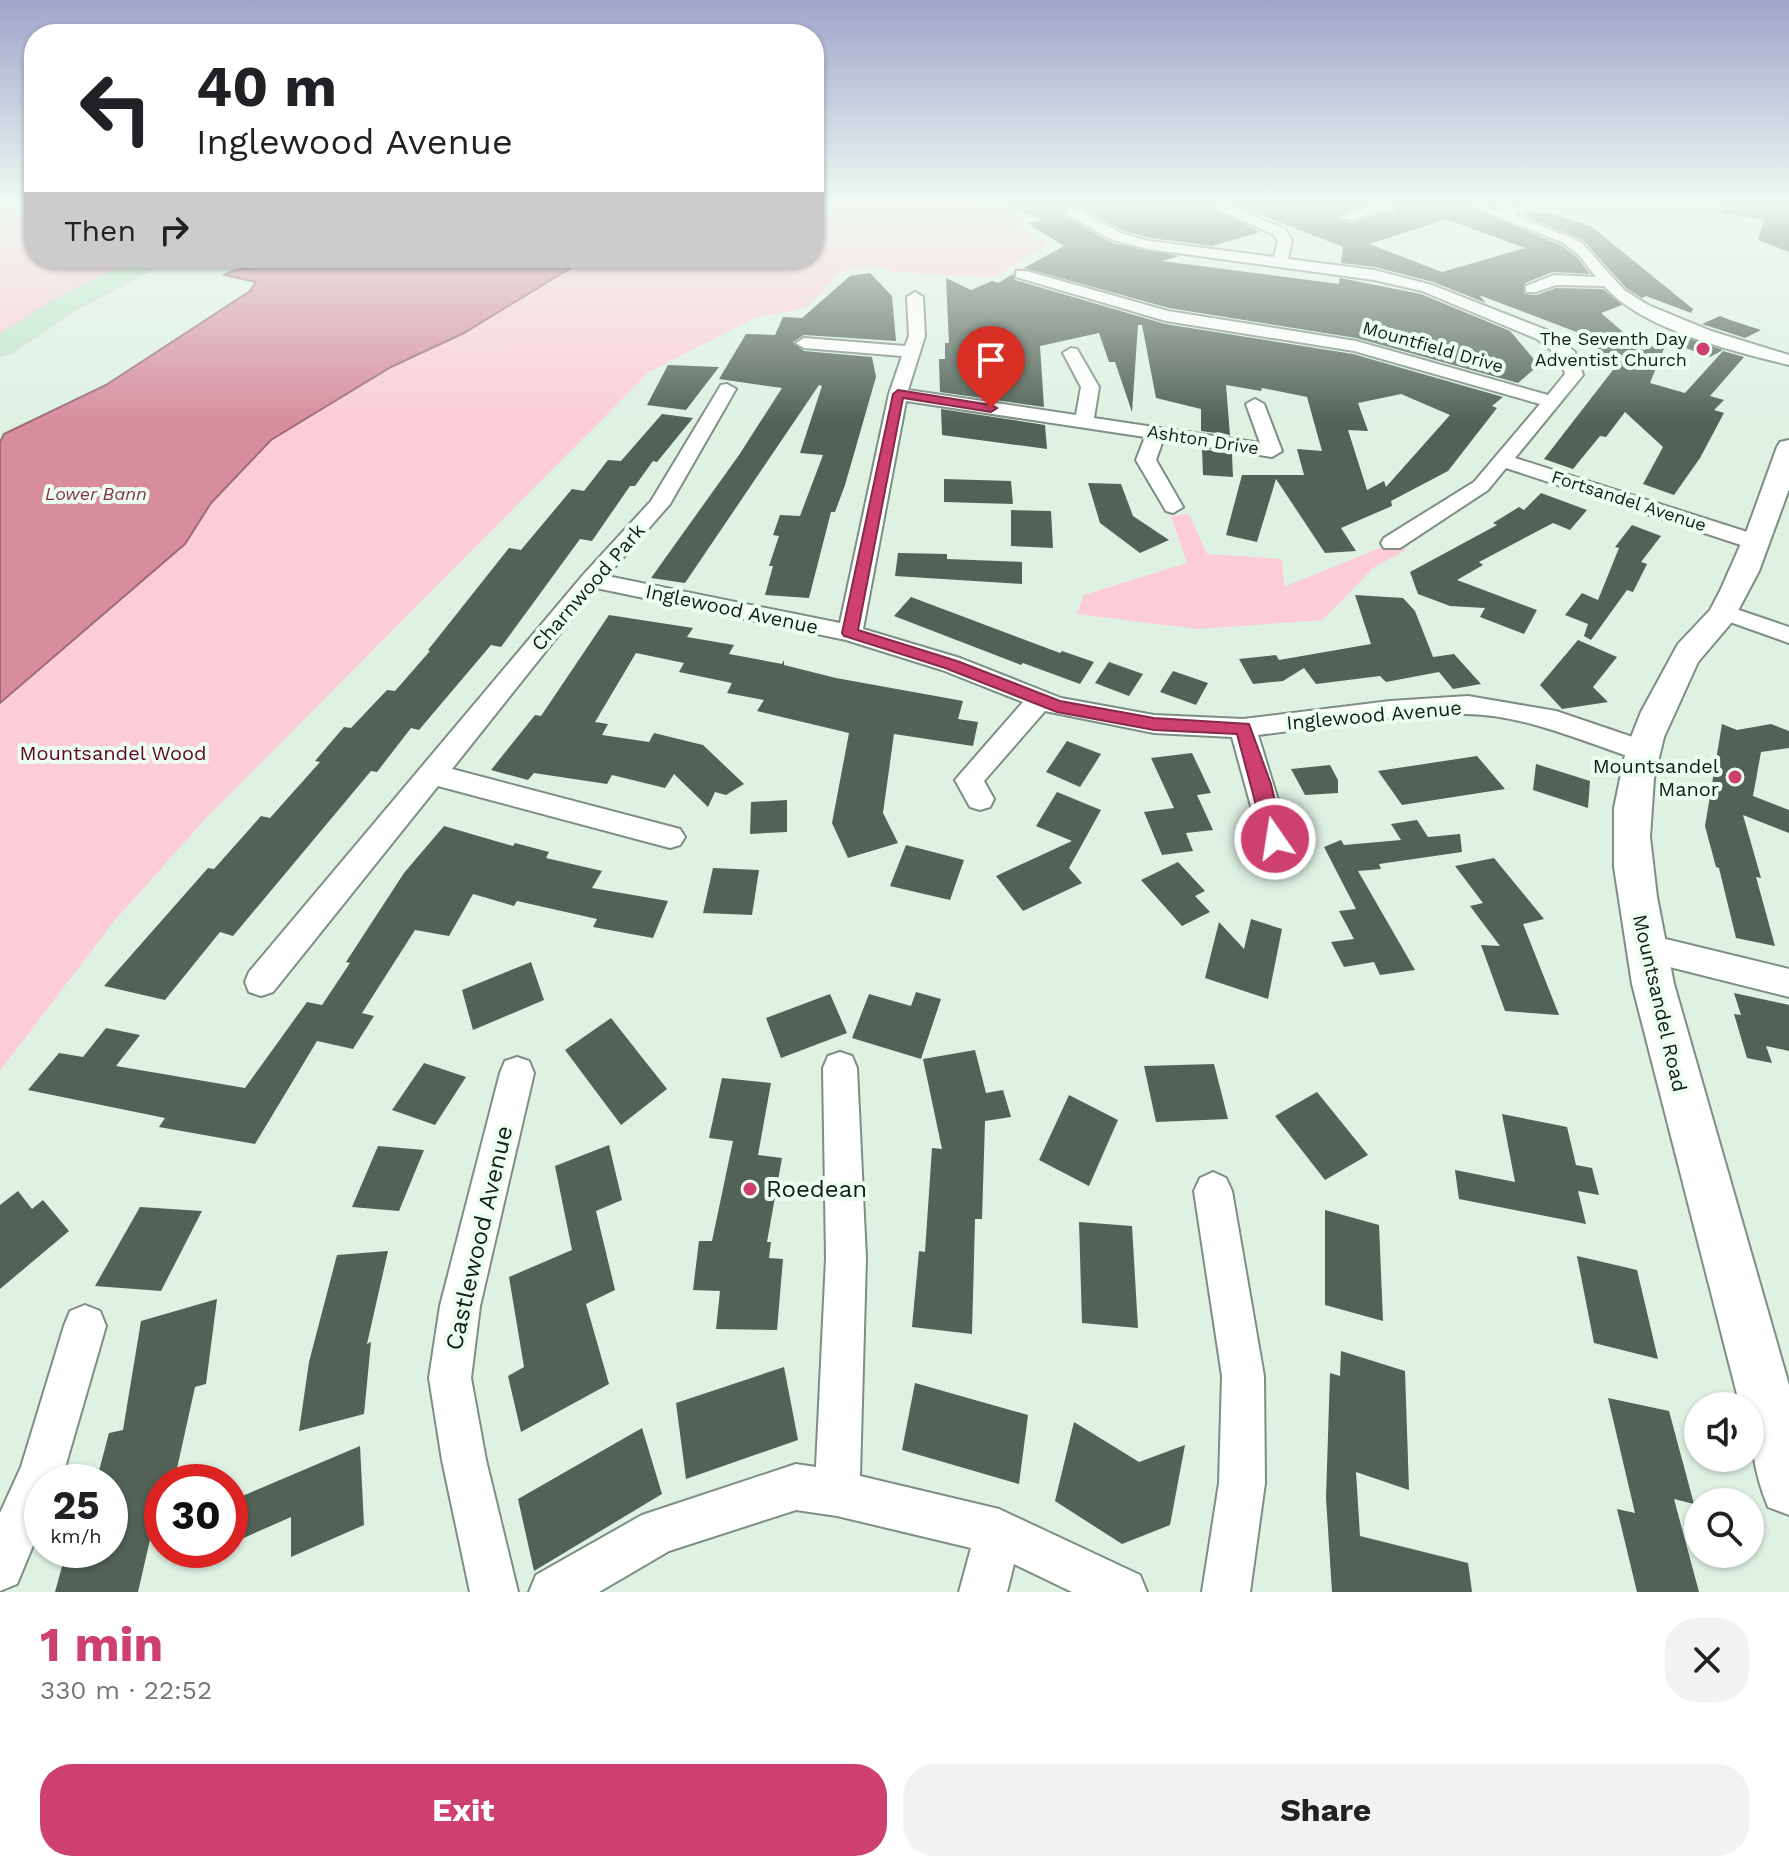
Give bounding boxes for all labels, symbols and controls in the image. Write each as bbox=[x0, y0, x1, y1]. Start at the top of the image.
text: 40 m bbox=[196, 54, 337, 120]
icon: left bbox=[64, 56, 168, 160]
text: Inglewood Avenue bbox=[196, 121, 513, 163]
icon: right bbox=[152, 208, 196, 252]
text: Then bbox=[64, 213, 136, 248]
street label: Mountfield Drive bbox=[1360, 316, 1506, 377]
pin bbox=[957, 326, 1025, 408]
place label: The Seventh Day Adventist Church bbox=[1535, 328, 1688, 370]
icon: arrive bbox=[969, 338, 1013, 382]
marker: The Seventh Day Adventist Church bbox=[1694, 340, 1712, 358]
street label: Ashton Drive bbox=[1146, 420, 1260, 459]
street label: Fortsandel Avenue bbox=[1549, 466, 1709, 535]
water label: Lower Bann bbox=[45, 483, 147, 504]
street label: Charnwood Park bbox=[526, 519, 650, 655]
street label: Inglewood Avenue bbox=[643, 579, 821, 639]
street label: Inglewood Avenue bbox=[1285, 695, 1463, 735]
park label: Mountsandel Wood bbox=[19, 741, 207, 765]
place label: Mountsandel Manor bbox=[1593, 754, 1719, 801]
marker: Mountsandel Manor bbox=[1726, 768, 1744, 786]
position arrow bbox=[1233, 797, 1317, 881]
street label: Mountsandel Road bbox=[1628, 912, 1692, 1094]
street label: Castlewood Avenue bbox=[440, 1123, 518, 1353]
place label: Roedean bbox=[766, 1175, 867, 1203]
marker: Roedean bbox=[741, 1180, 759, 1198]
map controls bbox=[1684, 1392, 1764, 1568]
button: sound bbox=[1684, 1392, 1764, 1472]
speed limit sign: 30 bbox=[144, 1464, 248, 1568]
text: 25 bbox=[52, 1482, 100, 1529]
button: search bbox=[1684, 1488, 1764, 1568]
text: km/h bbox=[50, 1524, 102, 1548]
text: 1 min bbox=[40, 1616, 163, 1673]
button: close bbox=[1665, 1618, 1749, 1702]
text: 330 m · 22:52 bbox=[40, 1675, 212, 1705]
button: Exit bbox=[40, 1764, 887, 1856]
button: Share bbox=[903, 1764, 1749, 1856]

